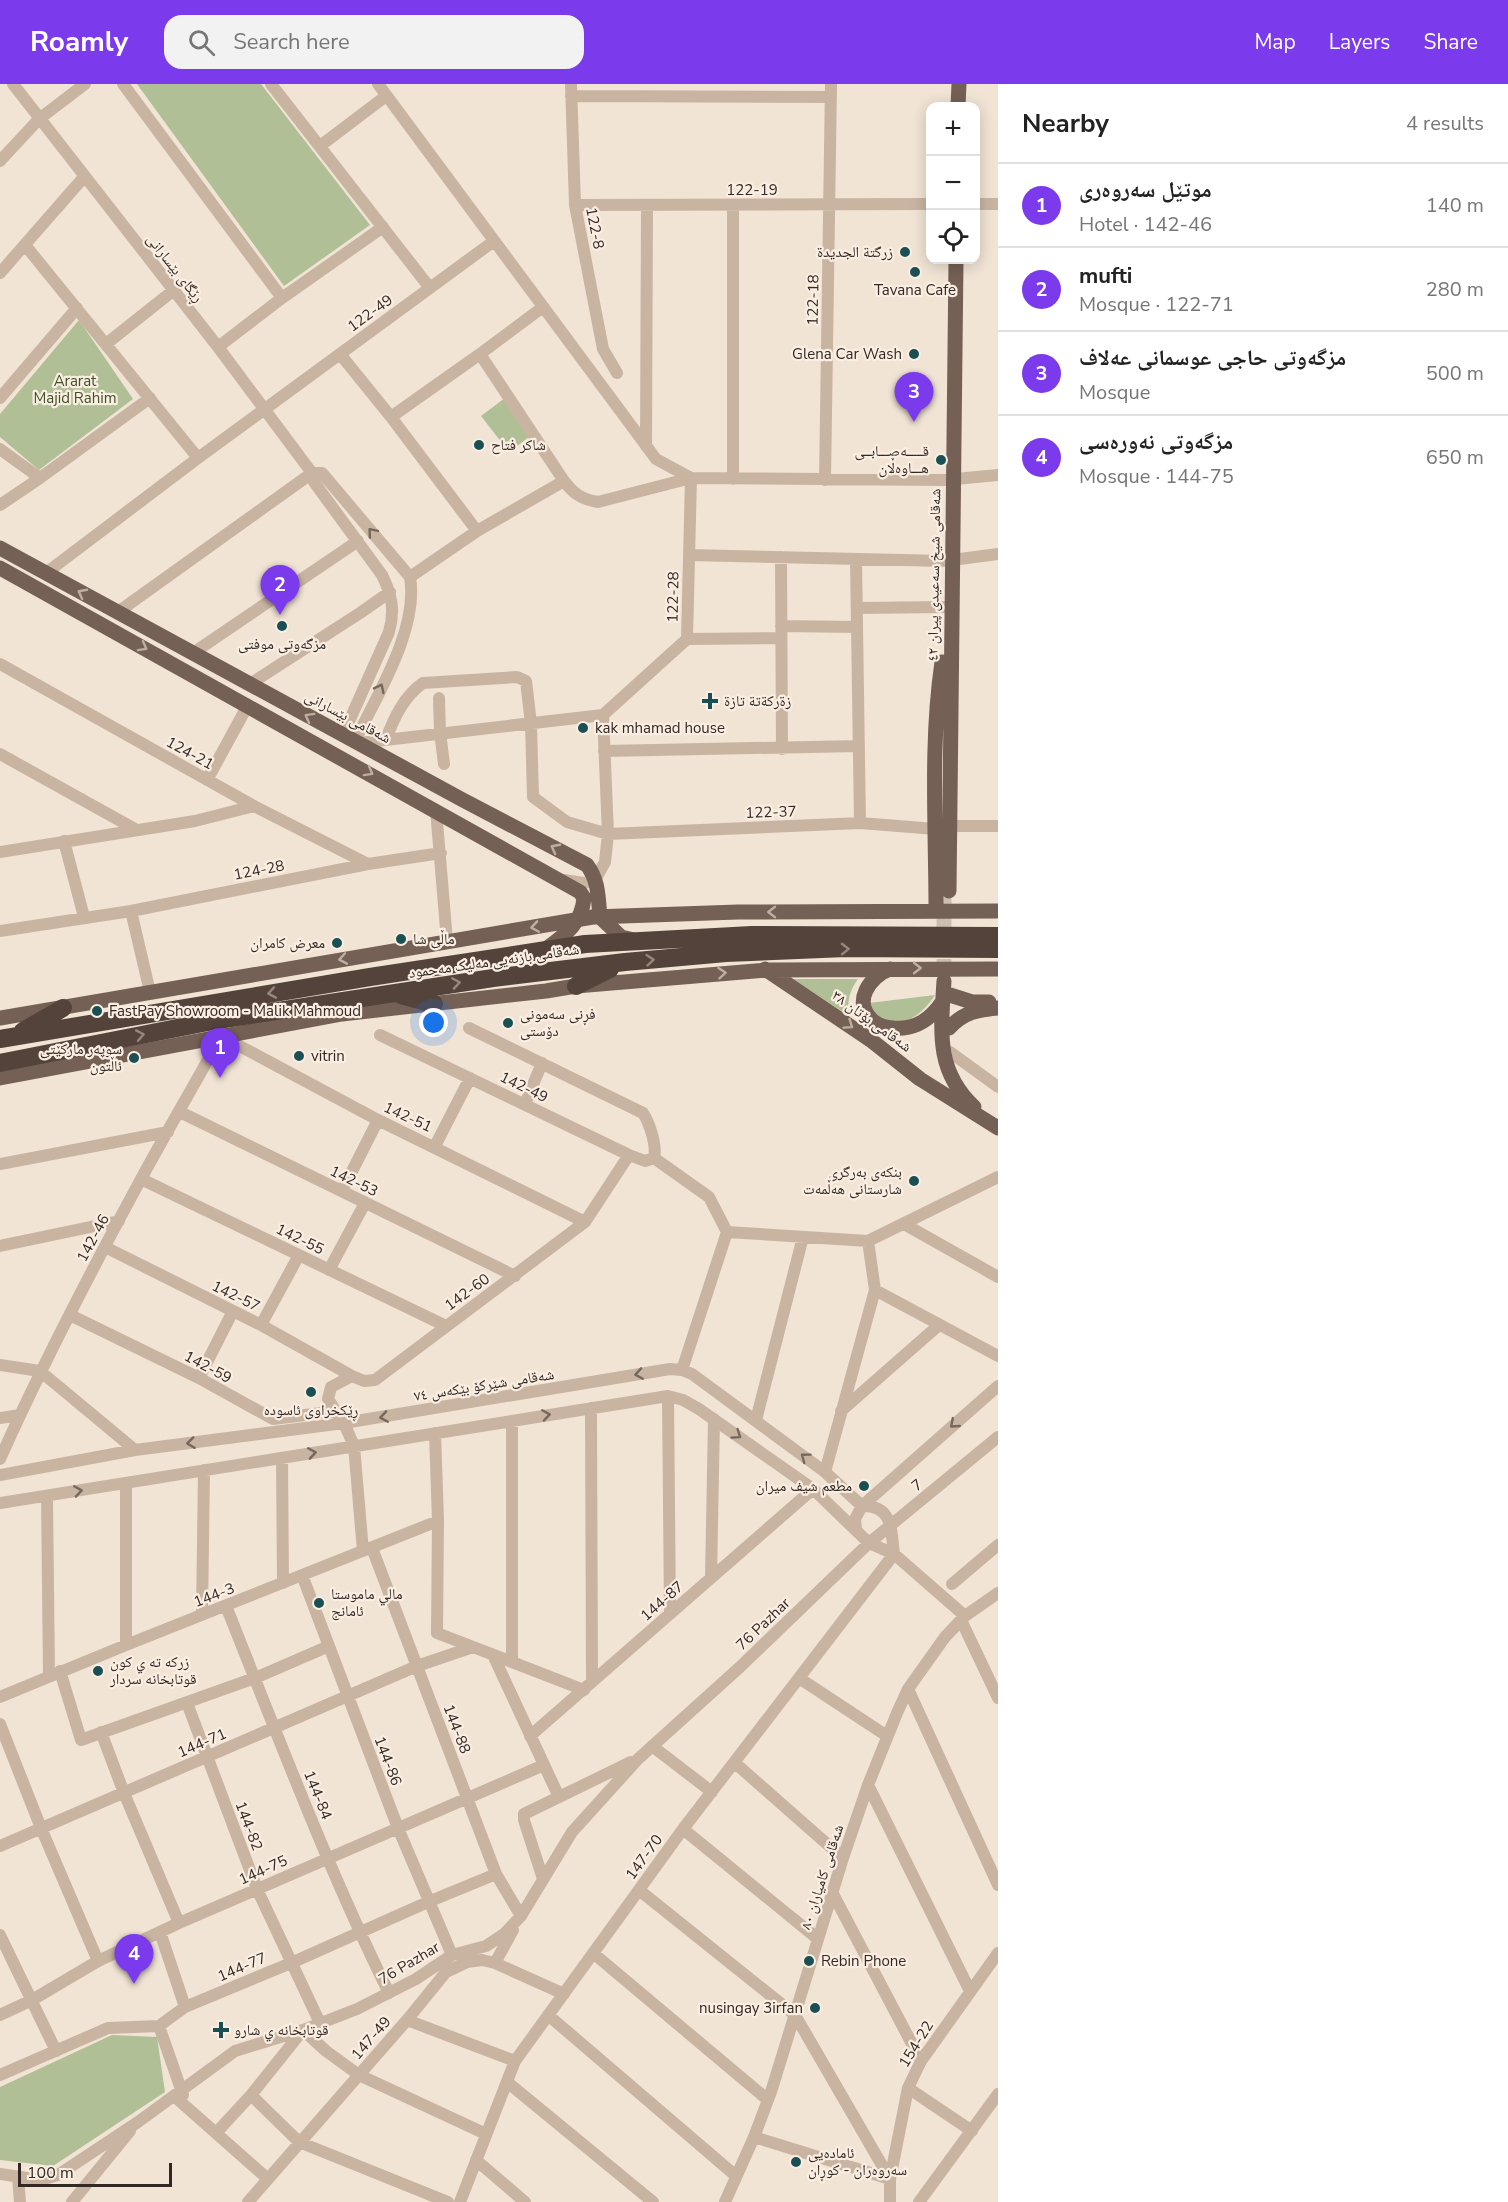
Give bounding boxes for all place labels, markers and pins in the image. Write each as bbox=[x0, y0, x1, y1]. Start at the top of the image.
place label: زرگتة الجديدة bbox=[817, 242, 893, 262]
marker: زرگتة الجديدة bbox=[898, 245, 912, 259]
marker: Tavana Cafe bbox=[908, 265, 922, 279]
place label: Tavana Cafe bbox=[874, 280, 956, 300]
place label: Glena Car Wash bbox=[792, 344, 902, 364]
marker: Glena Car Wash bbox=[907, 347, 921, 361]
pin: 3 bbox=[894, 372, 934, 422]
place label: شاكر فتاح bbox=[491, 435, 546, 455]
marker: شاكر فتاح bbox=[472, 438, 486, 452]
place label: قـــــەصـــابــی هـــاوەڵان bbox=[854, 441, 929, 478]
marker: قـــــەصـــابــی هـــاوەڵان bbox=[934, 453, 948, 467]
pin: 2 bbox=[260, 566, 300, 615]
marker: مزگەوتی موفتی bbox=[275, 619, 289, 633]
place label: مزگەوتی موفتی bbox=[238, 634, 326, 654]
place label: زةركةتة تازة bbox=[724, 691, 792, 711]
marker: زةركةتة تازة bbox=[701, 692, 719, 710]
place label: kak mhamad house bbox=[595, 718, 725, 738]
marker: kak mhamad house bbox=[576, 721, 590, 735]
place label: ماڵی شا bbox=[413, 929, 455, 949]
marker: ماڵی شا bbox=[394, 932, 408, 946]
place label: معرض كامران bbox=[250, 933, 325, 953]
marker: معرض كامران bbox=[330, 936, 344, 950]
place label: FastPay Showroom - Malik Mahmoud bbox=[109, 1001, 361, 1021]
marker: FastPay Showroom - Malik Mahmoud bbox=[90, 1004, 104, 1018]
place label: فڕنی سەمونی دۆستی bbox=[520, 1004, 596, 1041]
marker: فڕنی سەمونی دۆستی bbox=[501, 1016, 515, 1030]
pin: 1 bbox=[200, 1028, 240, 1078]
place label: سوپەر مارکێتی ئاڵتون bbox=[40, 1039, 122, 1076]
place label: vitrin bbox=[311, 1046, 345, 1066]
marker: vitrin bbox=[292, 1049, 306, 1063]
marker: سوپەر مارکێتی ئاڵتون bbox=[127, 1051, 141, 1065]
place label: بنکەی بەرگری شارستانی هەڵمەت bbox=[803, 1162, 902, 1199]
marker: بنکەی بەرگری شارستانی هەڵمەت bbox=[907, 1174, 921, 1188]
marker: ڕێکخراوی ئاسودە bbox=[304, 1385, 318, 1399]
place label: ڕێکخراوی ئاسودە bbox=[264, 1400, 359, 1422]
place label: مطعم شيف ميران bbox=[756, 1476, 852, 1496]
marker: مطعم شيف ميران bbox=[857, 1479, 871, 1493]
place label: مالي ماموستا ئامانج bbox=[331, 1584, 403, 1621]
marker: مالي ماموستا ئامانج bbox=[312, 1596, 326, 1610]
place label: زركه ته ي كون قوتابخانه سردار bbox=[109, 1652, 196, 1689]
marker: زركه ته ي كون قوتابخانه سردار bbox=[91, 1664, 105, 1678]
pin: 4 bbox=[114, 1934, 154, 1984]
place label: Rebin Phone bbox=[821, 1951, 906, 1971]
marker: Rebin Phone bbox=[802, 1954, 816, 1968]
place label: nusingay 3irfan bbox=[699, 1998, 803, 2018]
marker: nusingay 3irfan bbox=[808, 2001, 822, 2015]
place label: قوتابخانه ي شارو bbox=[234, 2020, 329, 2042]
marker: قوتابخانه ي شارو bbox=[212, 2021, 230, 2039]
place label: ئامادەیی سەروەران - کوڕان bbox=[808, 2143, 907, 2182]
marker: ئامادەیی سەروەران - کوڕان bbox=[789, 2155, 803, 2169]

